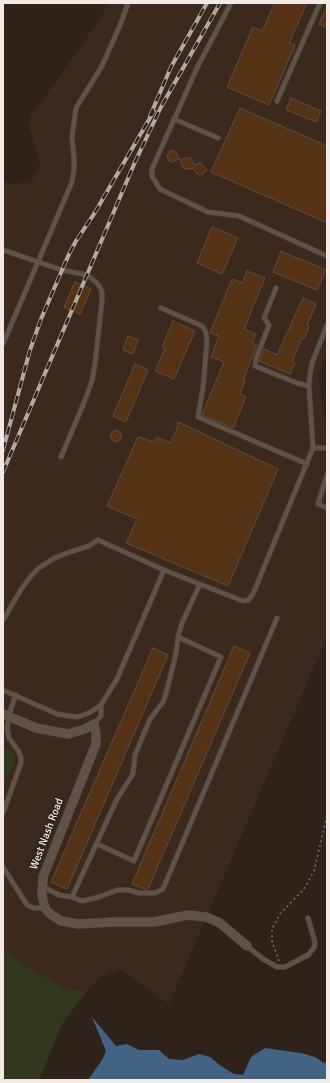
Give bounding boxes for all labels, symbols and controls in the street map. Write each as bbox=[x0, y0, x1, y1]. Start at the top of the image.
street label: West Nash Road bbox=[27, 796, 67, 872]

